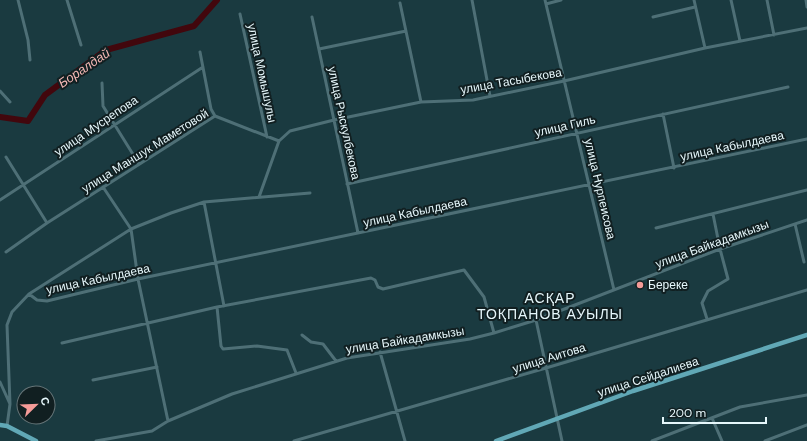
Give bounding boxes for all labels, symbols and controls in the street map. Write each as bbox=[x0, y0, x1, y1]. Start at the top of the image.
street label: улица Момышулы bbox=[244, 22, 280, 124]
water label: Боралдай bbox=[55, 44, 113, 92]
street label: улица Тасыбекова bbox=[459, 64, 563, 98]
street label: улица Рыскулбекова bbox=[324, 65, 364, 181]
street label: улица Мусрепова bbox=[51, 92, 141, 160]
street label: улица Маншук Маметовой bbox=[79, 105, 211, 197]
street label: улица Гиль bbox=[533, 111, 597, 141]
street label: улица Кабылдаева bbox=[679, 127, 786, 165]
street label: улица Нурпеисова bbox=[581, 137, 619, 241]
street label: улица Кабылдаева bbox=[362, 193, 469, 231]
street label: улица Байкадамкызы bbox=[653, 216, 771, 272]
street label: улица Кабылдаева bbox=[45, 260, 152, 298]
place label: Береке bbox=[648, 277, 688, 293]
marker: Береке bbox=[635, 280, 645, 290]
district label: АСҚАР ТОҚПАНОВ АУЫЛЫ bbox=[477, 289, 623, 323]
street label: улица Байкадамкызы bbox=[345, 323, 465, 357]
street label: улица Аитова bbox=[510, 339, 588, 377]
street label: улица Сейдалиева bbox=[596, 353, 701, 401]
north arrow bbox=[16, 385, 56, 425]
text: С bbox=[37, 395, 53, 408]
scale bar bbox=[663, 399, 766, 425]
text: 200 m bbox=[669, 405, 706, 421]

